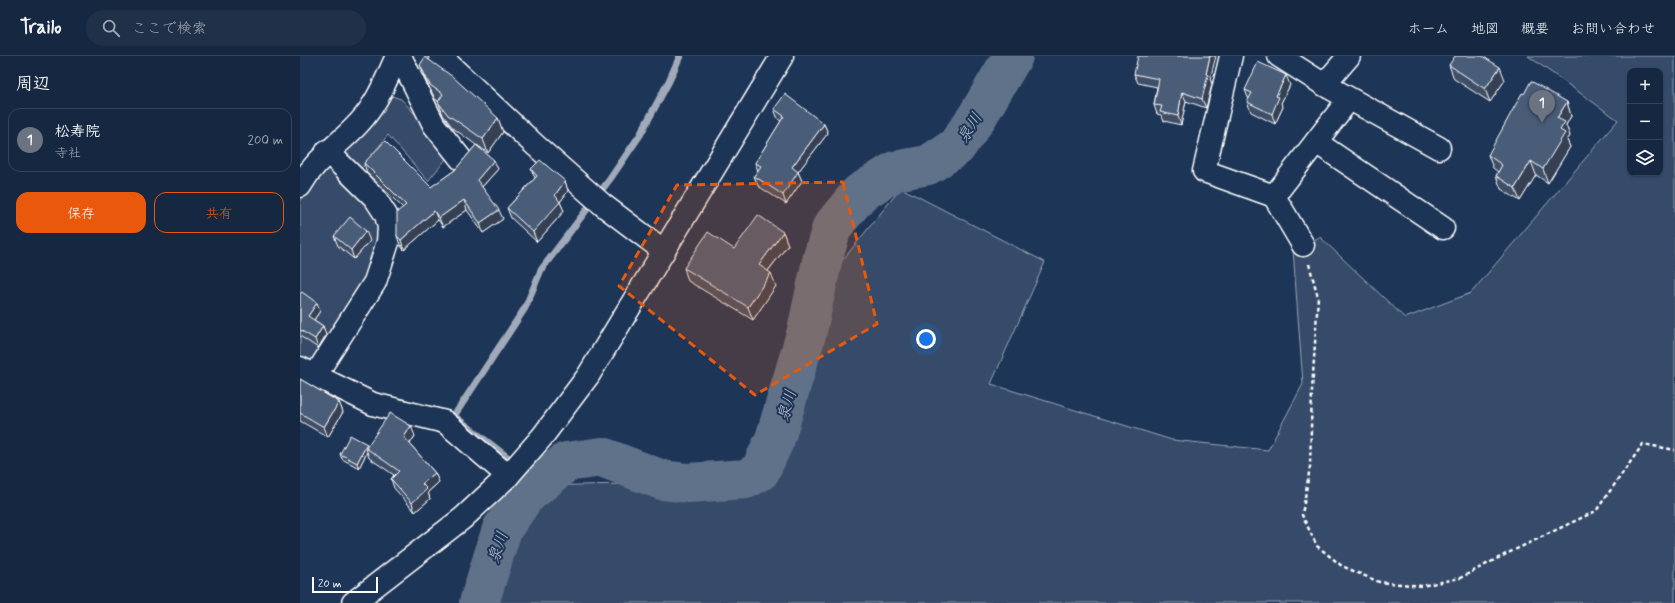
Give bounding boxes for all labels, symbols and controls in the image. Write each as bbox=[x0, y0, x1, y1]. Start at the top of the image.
search box bbox=[86, 10, 366, 46]
text: Trailo bbox=[20, 15, 62, 40]
icon: search bbox=[100, 17, 122, 39]
text: ここで検索 bbox=[132, 19, 207, 39]
text: ホーム bbox=[1408, 20, 1449, 38]
text: 地図 bbox=[1471, 20, 1499, 38]
text: 概要 bbox=[1521, 20, 1549, 38]
text: お問い合わせ bbox=[1571, 20, 1655, 38]
map controls bbox=[1627, 68, 1663, 176]
button: + bbox=[1627, 68, 1663, 104]
text: 周辺 bbox=[16, 73, 50, 95]
pin: 1 bbox=[1529, 90, 1555, 123]
button: − bbox=[1627, 104, 1663, 140]
water label: 泉川 bbox=[953, 109, 988, 147]
text: 松寿院 bbox=[55, 122, 100, 142]
text: 1 bbox=[27, 132, 33, 149]
text: 200 m bbox=[248, 132, 283, 149]
button: layers bbox=[1627, 140, 1663, 176]
text: 寺社 bbox=[55, 145, 81, 162]
button: 保存 bbox=[16, 192, 146, 233]
button: 共有 bbox=[154, 192, 284, 233]
your location bbox=[916, 329, 936, 349]
water label: 泉川 bbox=[773, 387, 802, 424]
water label: 泉川 bbox=[483, 529, 514, 566]
scale bar bbox=[312, 575, 378, 594]
text: 20 m bbox=[318, 577, 341, 591]

